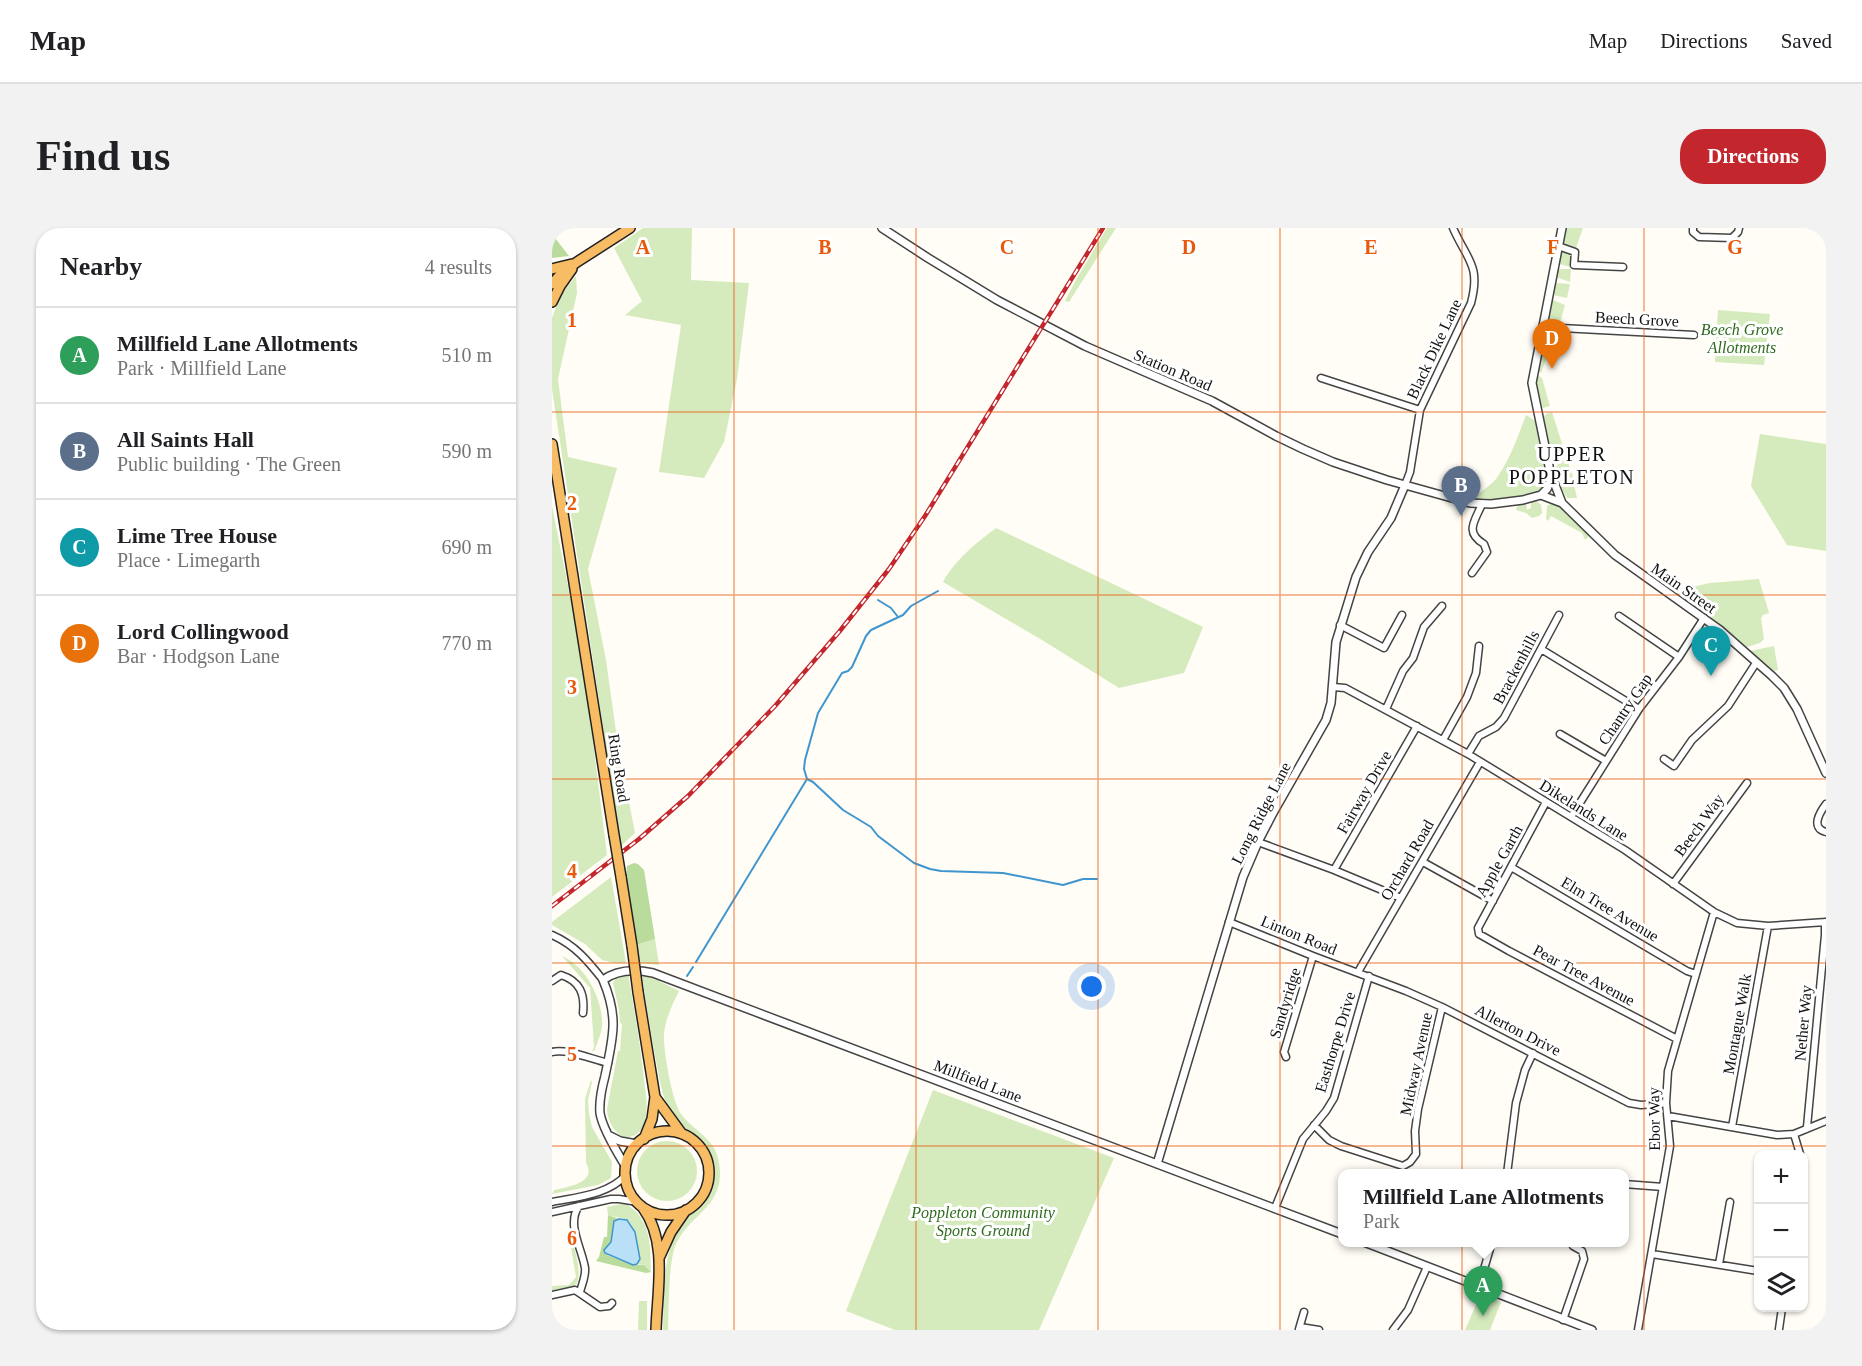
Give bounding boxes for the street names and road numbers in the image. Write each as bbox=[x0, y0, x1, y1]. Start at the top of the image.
street label: Black Dike Lane bbox=[1403, 296, 1465, 402]
street label: Beech Grove bbox=[1595, 308, 1679, 330]
street label: Station Road bbox=[1131, 346, 1215, 394]
street label: Main Street bbox=[1648, 560, 1720, 617]
street label: Brackenhills bbox=[1490, 627, 1542, 707]
street label: Chantry Gap bbox=[1595, 670, 1656, 748]
street label: Ring Road bbox=[604, 733, 633, 804]
street label: Fairway Drive bbox=[1333, 748, 1395, 837]
street label: Long Ridge Lane bbox=[1228, 759, 1295, 867]
street label: Dikelands Lane bbox=[1537, 776, 1631, 844]
street label: Beech Way bbox=[1671, 791, 1728, 860]
street label: Orchard Road bbox=[1377, 817, 1437, 903]
street label: Apple Garth bbox=[1472, 822, 1527, 900]
street label: Elm Tree Avenue bbox=[1558, 873, 1662, 945]
street label: Linton Road bbox=[1259, 912, 1339, 958]
street label: Pear Tree Avenue bbox=[1530, 941, 1638, 1009]
street label: Sandyridge bbox=[1266, 966, 1305, 1041]
street label: Montague Walk bbox=[1720, 972, 1755, 1076]
street label: Nether Way bbox=[1791, 984, 1816, 1062]
street label: Easthorpe Drive bbox=[1312, 990, 1359, 1095]
street label: Allerton Drive bbox=[1472, 1001, 1564, 1059]
street label: Midway Avenue bbox=[1397, 1011, 1436, 1117]
street label: Millfield Lane bbox=[932, 1056, 1024, 1106]
street label: Ebor Way bbox=[1645, 1087, 1664, 1151]

